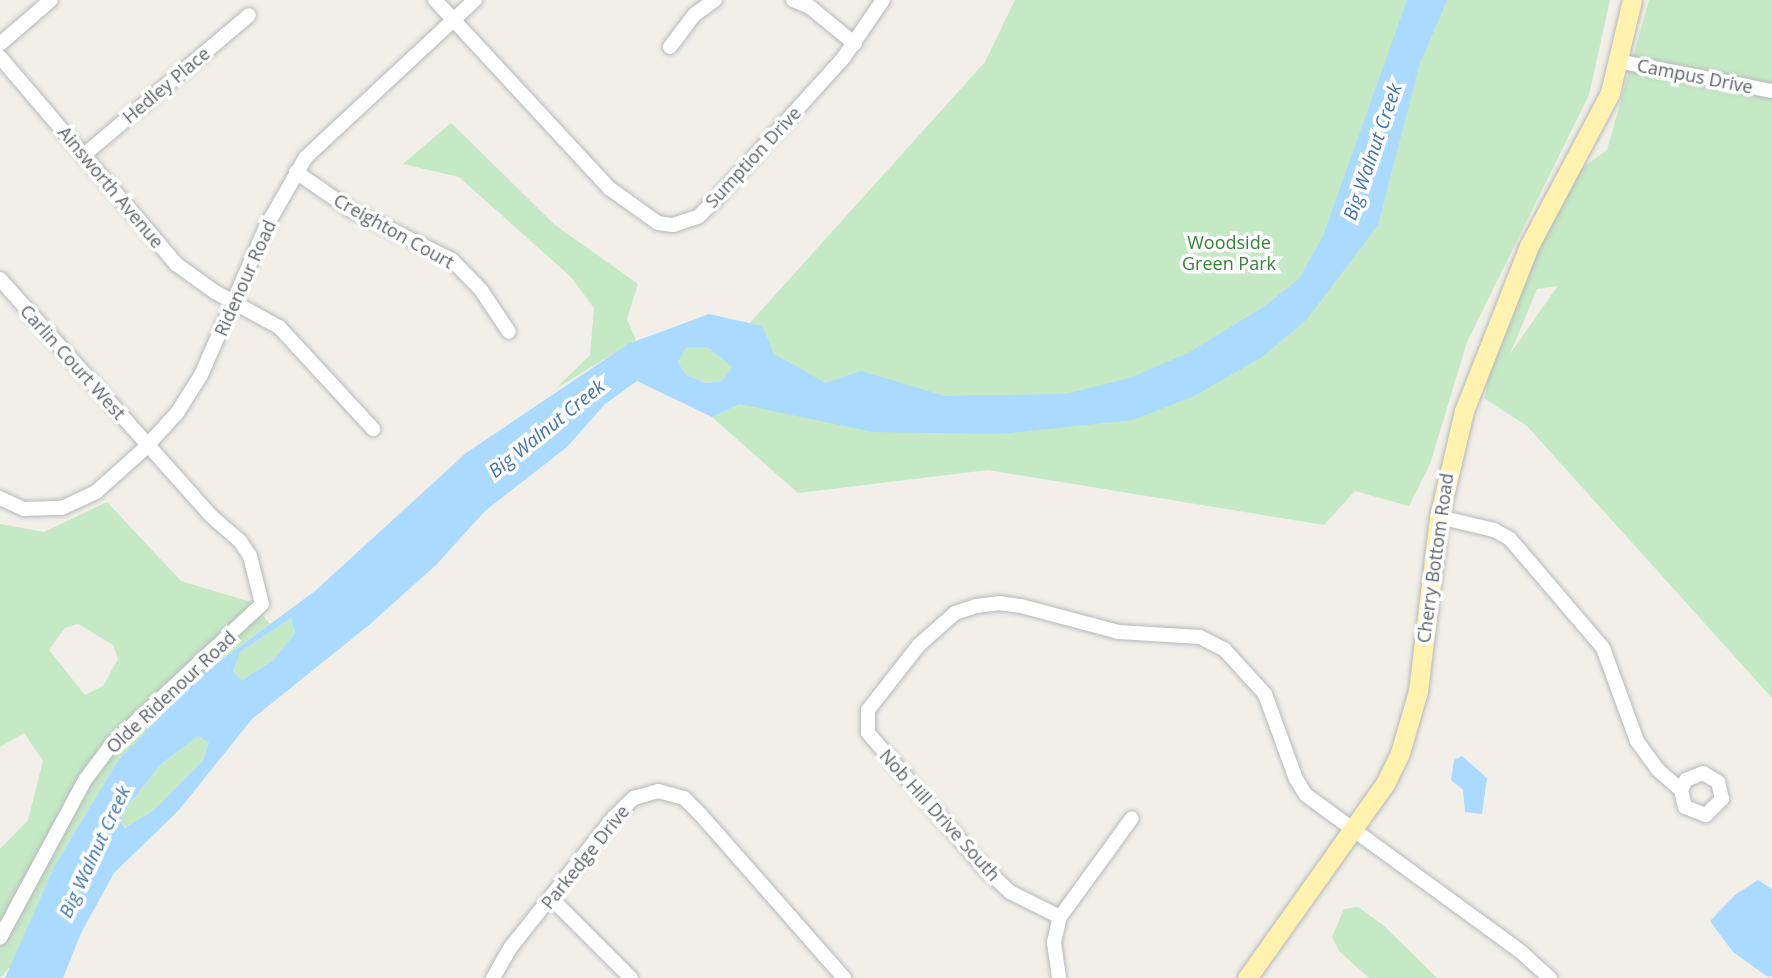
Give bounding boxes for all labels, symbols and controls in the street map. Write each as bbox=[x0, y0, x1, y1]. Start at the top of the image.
street label: Hedley Place bbox=[118, 42, 214, 128]
street label: Campus Drive bbox=[1635, 54, 1755, 98]
water label: Big Walnut Creek bbox=[1339, 81, 1407, 223]
street label: Sumption Drive bbox=[701, 102, 805, 212]
street label: Ainsworth Avenue bbox=[54, 122, 168, 252]
street label: Creighton Court bbox=[330, 189, 458, 273]
street label: Ridenour Road bbox=[210, 217, 280, 339]
park label: Woodside Green Park bbox=[1182, 232, 1276, 274]
street label: Carlin Court West bbox=[16, 300, 130, 424]
water label: Big Walnut Creek bbox=[484, 375, 610, 483]
street label: Cherry Bottom Road bbox=[1412, 472, 1458, 644]
street label: Olde Ridenour Road bbox=[102, 626, 240, 758]
street label: Nob Hill Drive South bbox=[875, 745, 1005, 885]
water label: Big Walnut Creek bbox=[55, 783, 135, 921]
street label: Parkedge Drive bbox=[537, 801, 633, 913]

